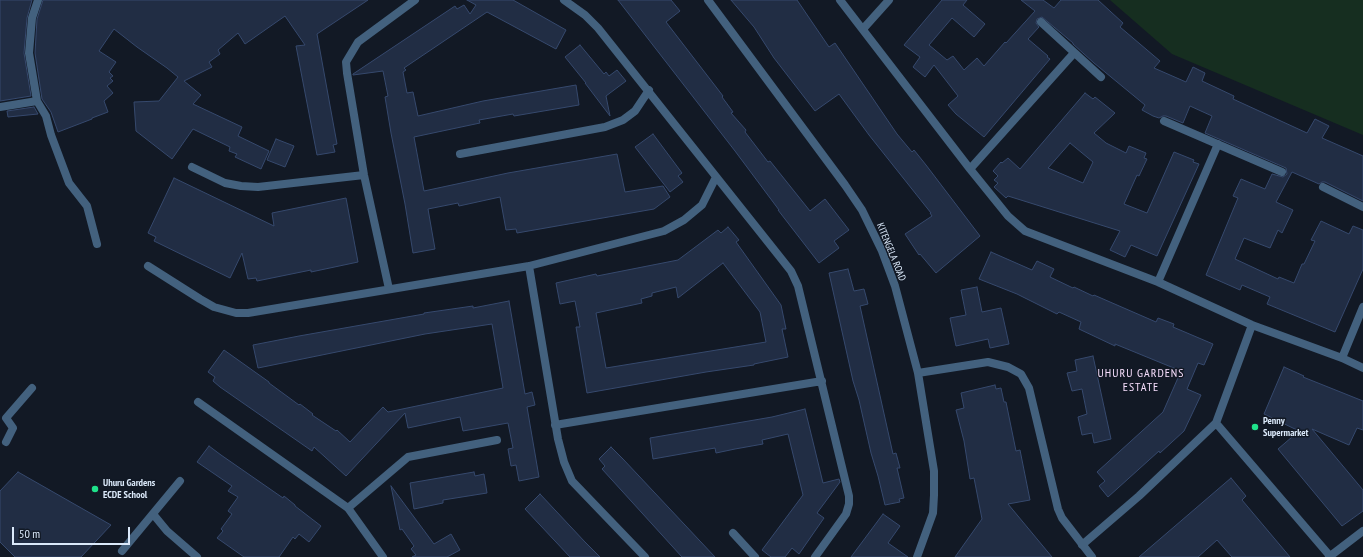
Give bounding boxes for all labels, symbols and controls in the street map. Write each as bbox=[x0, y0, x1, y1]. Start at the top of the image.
street label: KITENGELA ROAD bbox=[874, 221, 908, 283]
district label: UHURU GARDENS ESTATE bbox=[1098, 367, 1184, 395]
place label: Penny Supermarket bbox=[1263, 415, 1308, 438]
marker: Penny Supermarket bbox=[1250, 422, 1260, 432]
place label: Uhuru Gardens ECDE School bbox=[103, 477, 155, 500]
marker: Uhuru Gardens ECDE School bbox=[90, 484, 100, 494]
scale bar bbox=[14, 519, 132, 545]
text: 50 m bbox=[19, 526, 40, 541]

